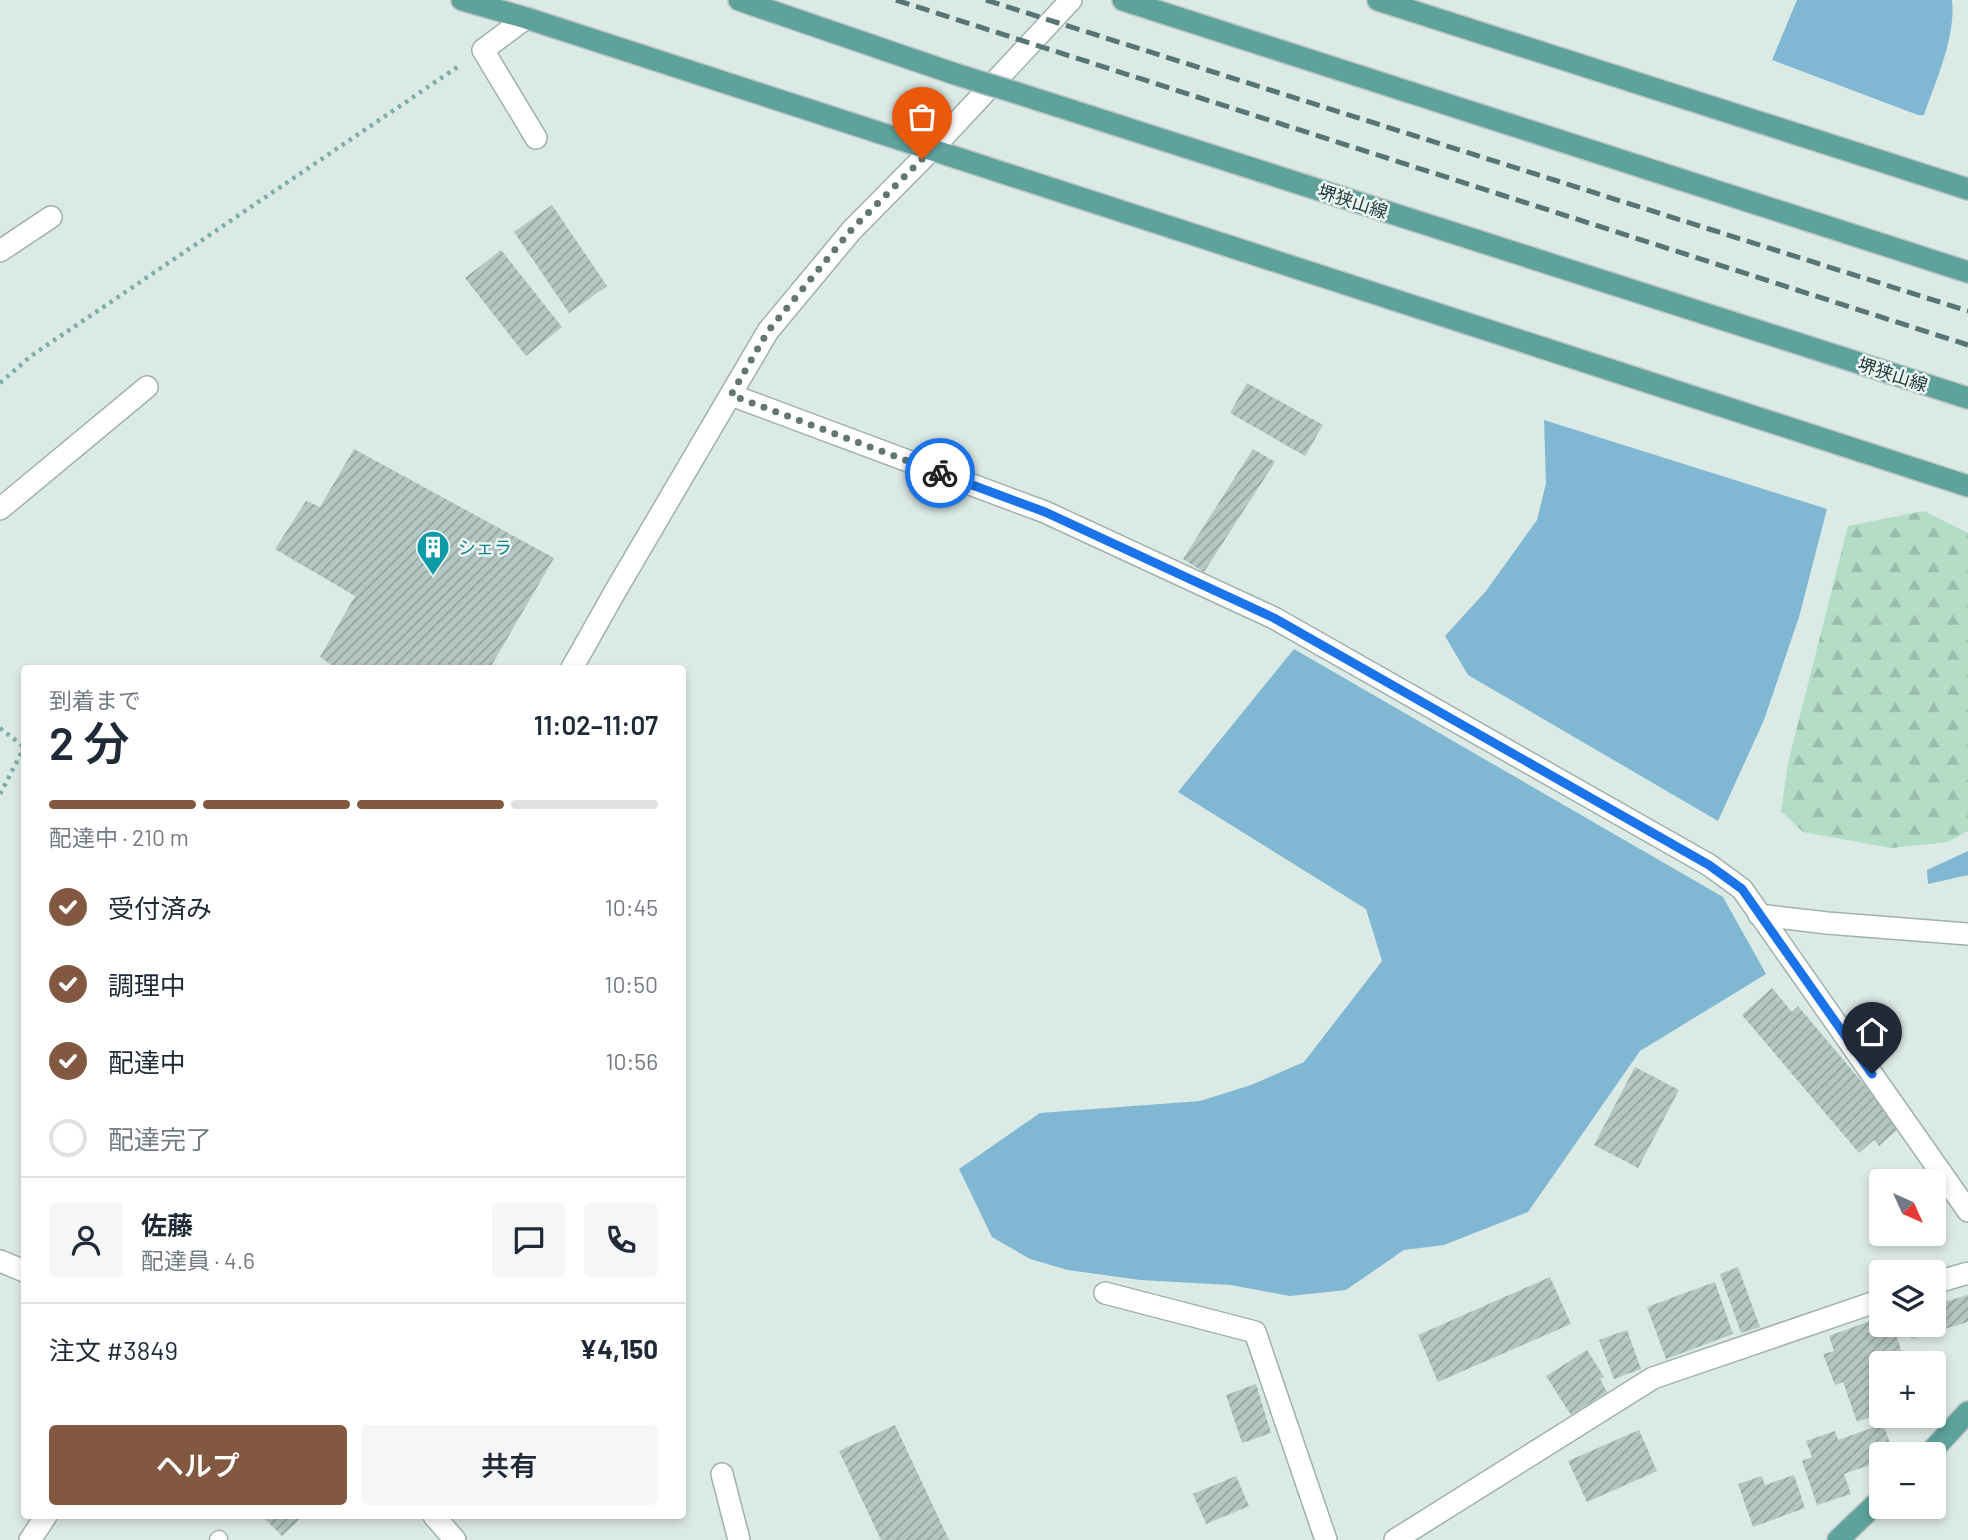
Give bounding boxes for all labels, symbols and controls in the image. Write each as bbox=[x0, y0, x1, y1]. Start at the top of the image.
pin bbox=[892, 87, 952, 159]
icon: bag bbox=[903, 98, 941, 136]
street label: 堺狭山線 bbox=[1315, 179, 1391, 223]
street label: 堺狭山線 bbox=[1855, 352, 1931, 396]
courier bbox=[905, 438, 975, 508]
icon: bike bbox=[921, 454, 959, 492]
building icon: シェラ bbox=[414, 528, 452, 577]
place label: シェラ bbox=[458, 536, 512, 558]
text: 到着まで bbox=[49, 686, 141, 714]
text: 11:02–11:07 bbox=[534, 709, 658, 740]
text: 2 分 bbox=[49, 714, 130, 769]
text: 配達中 · 210 m bbox=[49, 823, 189, 851]
icon: check bbox=[49, 888, 87, 926]
text: 受付済み bbox=[108, 892, 212, 923]
text: 10:45 bbox=[605, 893, 658, 921]
icon: check bbox=[49, 965, 87, 1003]
text: 調理中 bbox=[108, 969, 186, 1000]
text: 10:50 bbox=[604, 970, 658, 998]
pin bbox=[1842, 1002, 1902, 1074]
icon: home bbox=[1853, 1013, 1891, 1051]
icon: check bbox=[49, 1042, 87, 1080]
text: 配達中 bbox=[108, 1046, 186, 1077]
text: 10:56 bbox=[605, 1047, 658, 1075]
text: 配達完了 bbox=[108, 1123, 212, 1154]
north arrow bbox=[1869, 1169, 1946, 1246]
map controls bbox=[1869, 1169, 1946, 1519]
button: person bbox=[49, 1203, 123, 1277]
button: chat bbox=[492, 1203, 566, 1277]
button: phone bbox=[584, 1203, 658, 1277]
text: 佐藤 bbox=[141, 1209, 193, 1240]
text: 配達員 · 4.6 bbox=[141, 1246, 255, 1274]
button: layers bbox=[1869, 1260, 1946, 1337]
text: ¥4,150 bbox=[580, 1333, 658, 1364]
text: 注文 #3849 bbox=[49, 1334, 178, 1365]
button: + bbox=[1869, 1351, 1946, 1428]
button: ヘルプ bbox=[49, 1425, 347, 1505]
button: 共有 bbox=[361, 1425, 658, 1505]
button: − bbox=[1869, 1442, 1946, 1519]

